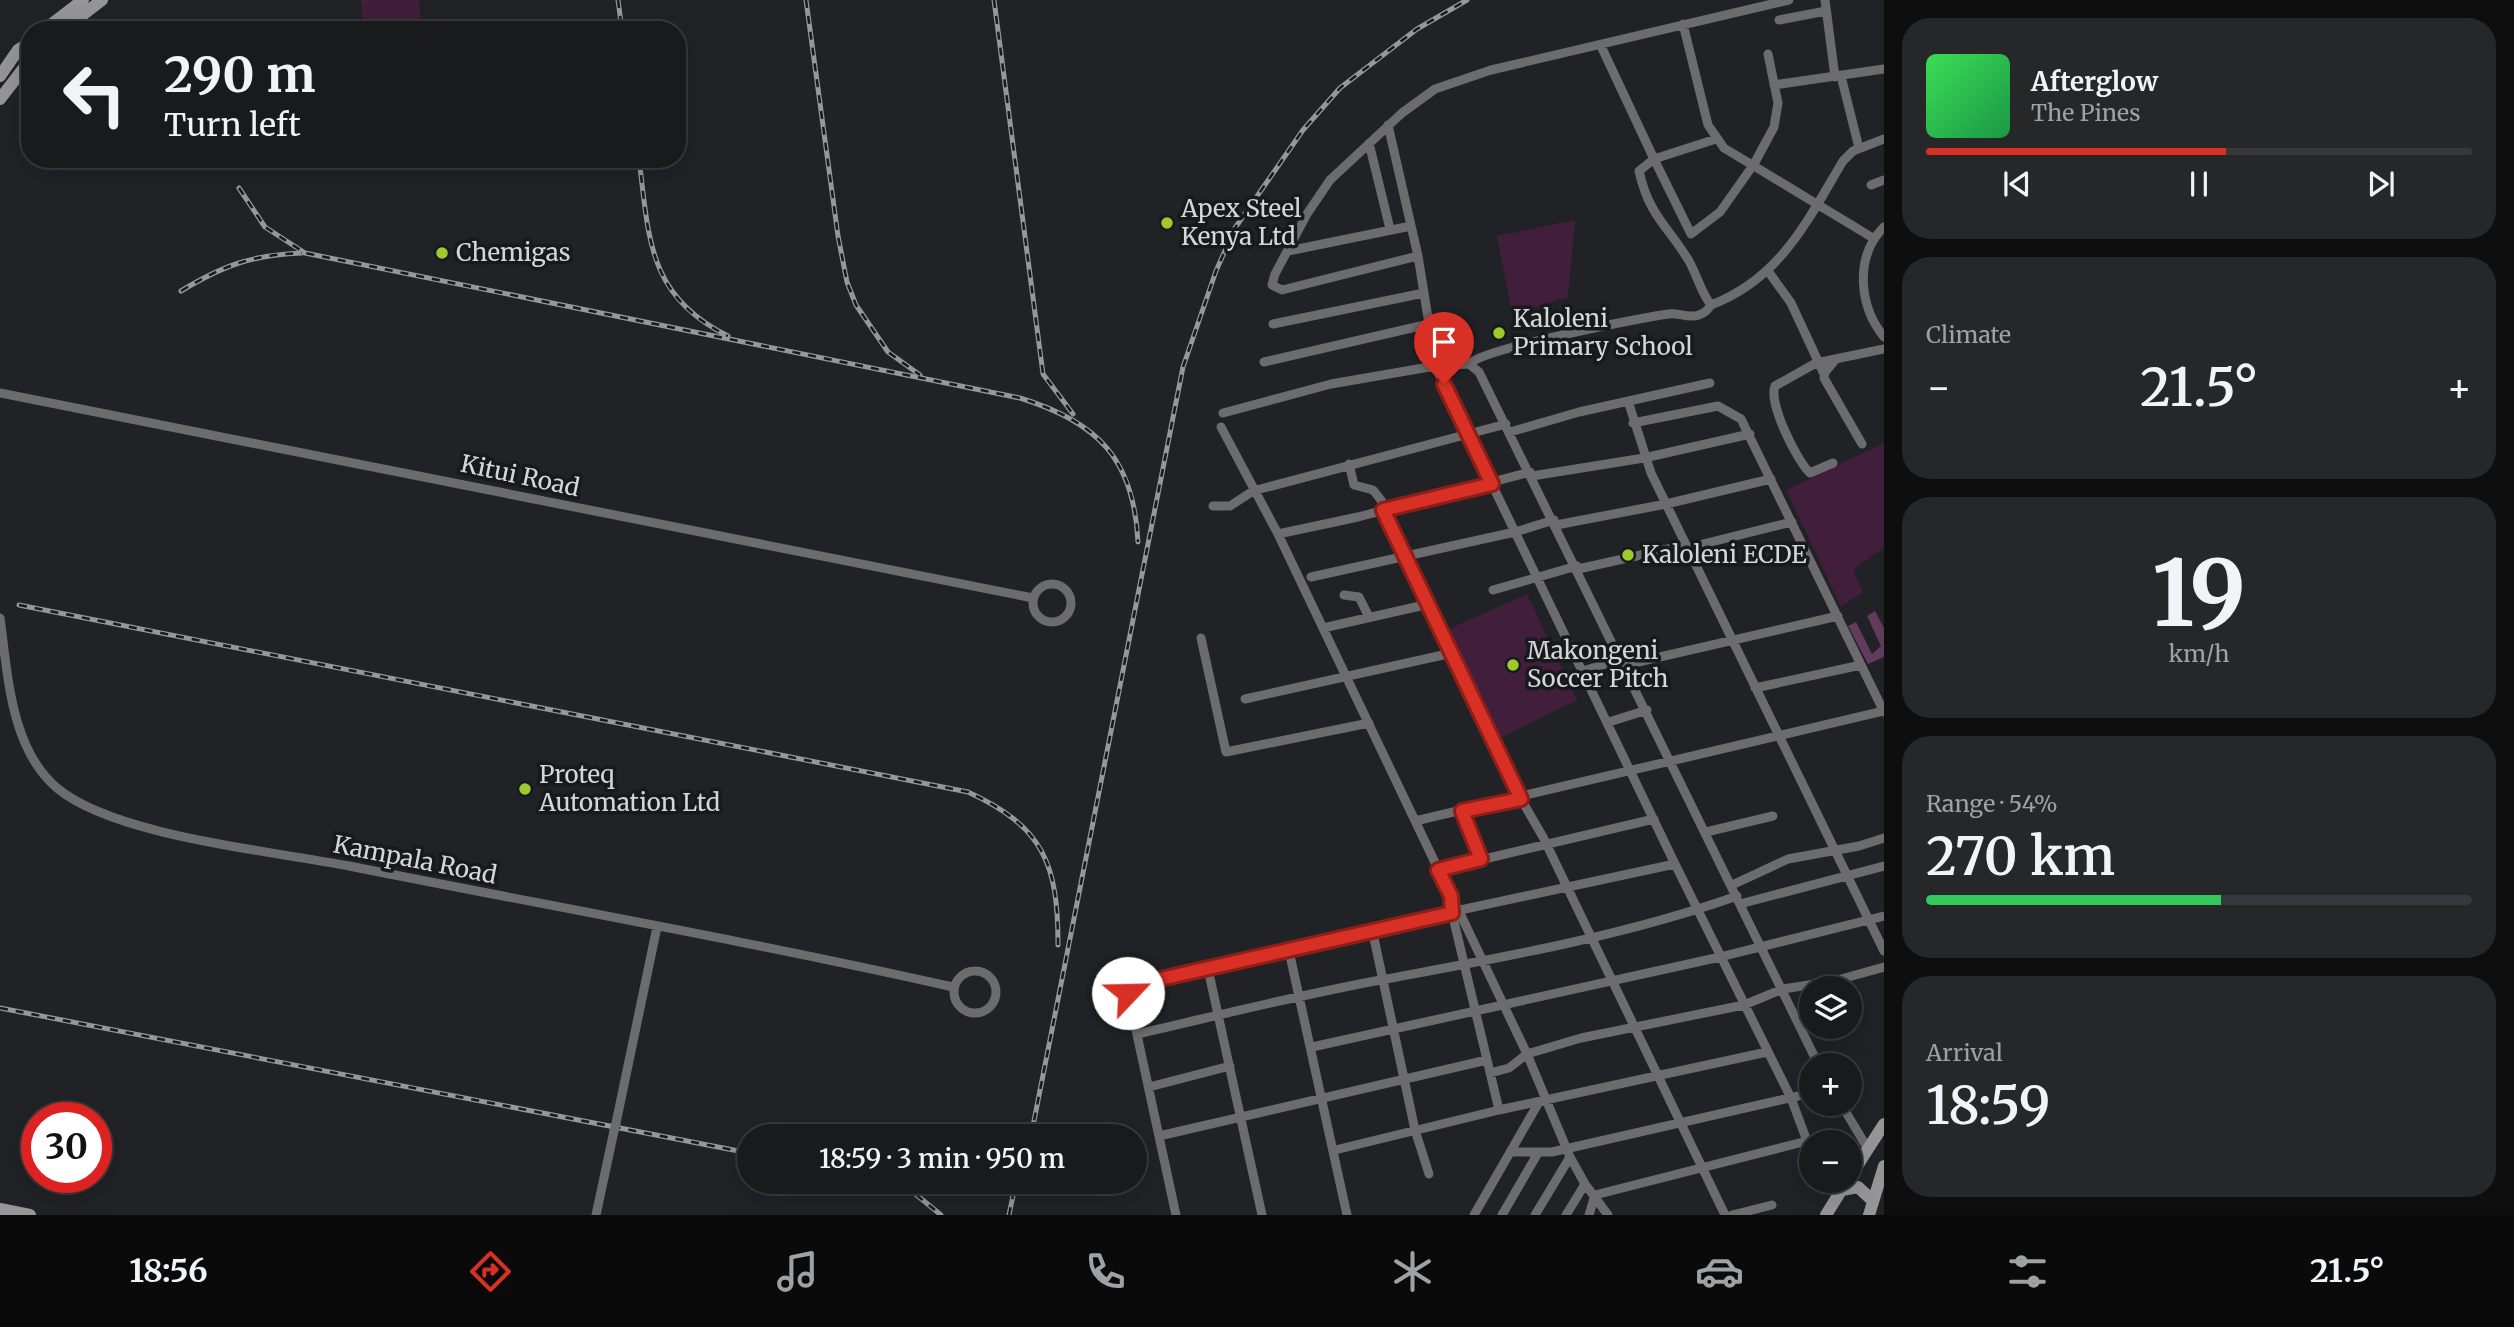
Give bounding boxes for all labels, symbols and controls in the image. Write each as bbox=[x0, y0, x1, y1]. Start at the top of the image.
text: 290 m bbox=[164, 44, 316, 105]
icon: left bbox=[49, 49, 140, 140]
text: Afterglow bbox=[2031, 65, 2158, 98]
text: The Pines bbox=[2031, 98, 2141, 127]
text: Turn left bbox=[164, 105, 301, 145]
icon: previous bbox=[1998, 165, 2036, 203]
icon: pause bbox=[2180, 165, 2218, 203]
icon: next bbox=[2362, 165, 2400, 203]
place label: Apex Steel Kenya Ltd bbox=[1180, 193, 1301, 252]
marker: Apex Steel Kenya Ltd bbox=[1159, 215, 1175, 231]
place label: Chemigas bbox=[456, 237, 571, 268]
marker: Chemigas bbox=[434, 245, 450, 261]
place label: Kaloleni Primary School bbox=[1513, 303, 1693, 362]
pin bbox=[1414, 312, 1474, 384]
text: Climate bbox=[1926, 320, 2011, 349]
icon: arrive bbox=[1425, 323, 1463, 361]
marker: Kaloleni Primary School bbox=[1491, 325, 1507, 341]
text: 21.5° bbox=[2140, 355, 2258, 420]
text: − bbox=[1926, 364, 1951, 411]
text: + bbox=[2447, 364, 2472, 411]
street label: Kitui Road bbox=[458, 448, 582, 503]
text: 19 bbox=[2152, 536, 2246, 651]
place label: Kaloleni ECDE bbox=[1642, 539, 1807, 570]
marker: Kaloleni ECDE bbox=[1620, 547, 1636, 563]
place label: Makongeni Soccer Pitch bbox=[1527, 635, 1668, 694]
text: km/h bbox=[2169, 639, 2229, 668]
marker: Makongeni Soccer Pitch bbox=[1505, 657, 1521, 673]
place label: Proteq Automation Ltd bbox=[538, 759, 720, 818]
marker: Proteq Automation Ltd bbox=[517, 781, 533, 797]
text: Range · 54% bbox=[1926, 789, 2058, 818]
text: 270 km bbox=[1926, 824, 2115, 889]
street label: Kampala Road bbox=[331, 828, 499, 891]
position arrow bbox=[1091, 956, 1165, 1030]
map controls bbox=[1799, 976, 1862, 1193]
button: layers bbox=[1799, 976, 1862, 1039]
text: Arrival bbox=[1926, 1038, 2003, 1067]
button: + bbox=[1799, 1053, 1862, 1116]
text: 18:59 bbox=[1926, 1073, 2050, 1138]
speed limit sign: 30 bbox=[21, 1102, 112, 1193]
button: − bbox=[1799, 1130, 1862, 1193]
text: 18:59 · 3 min · 950 m bbox=[819, 1142, 1065, 1175]
icon: directions bbox=[466, 1247, 515, 1296]
icon: music bbox=[773, 1247, 822, 1296]
icon: phone bbox=[1081, 1247, 1130, 1296]
icon: climate bbox=[1388, 1247, 1437, 1296]
icon: car bbox=[1695, 1247, 1744, 1296]
icon: filters bbox=[2003, 1247, 2052, 1296]
text: 18:56 bbox=[129, 1251, 208, 1291]
text: 21.5° bbox=[2310, 1251, 2385, 1291]

